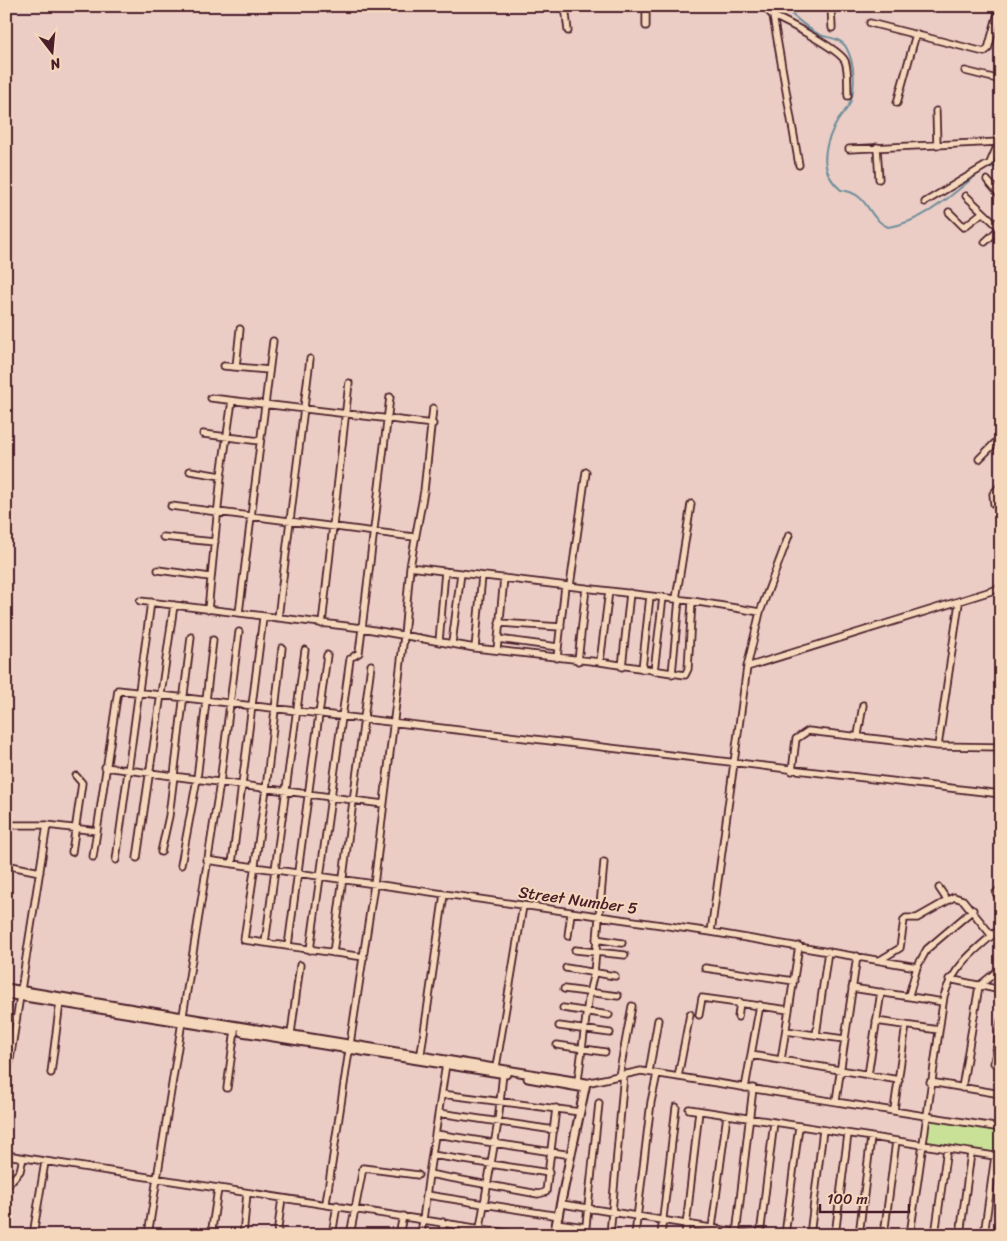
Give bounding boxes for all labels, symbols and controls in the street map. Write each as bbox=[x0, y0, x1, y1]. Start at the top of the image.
north arrow bbox=[28, 28, 78, 78]
text: N bbox=[47, 50, 65, 77]
street label: Street Number 5 bbox=[517, 877, 640, 923]
scale bar bbox=[820, 1181, 908, 1213]
text: 100 m bbox=[827, 1186, 868, 1212]

